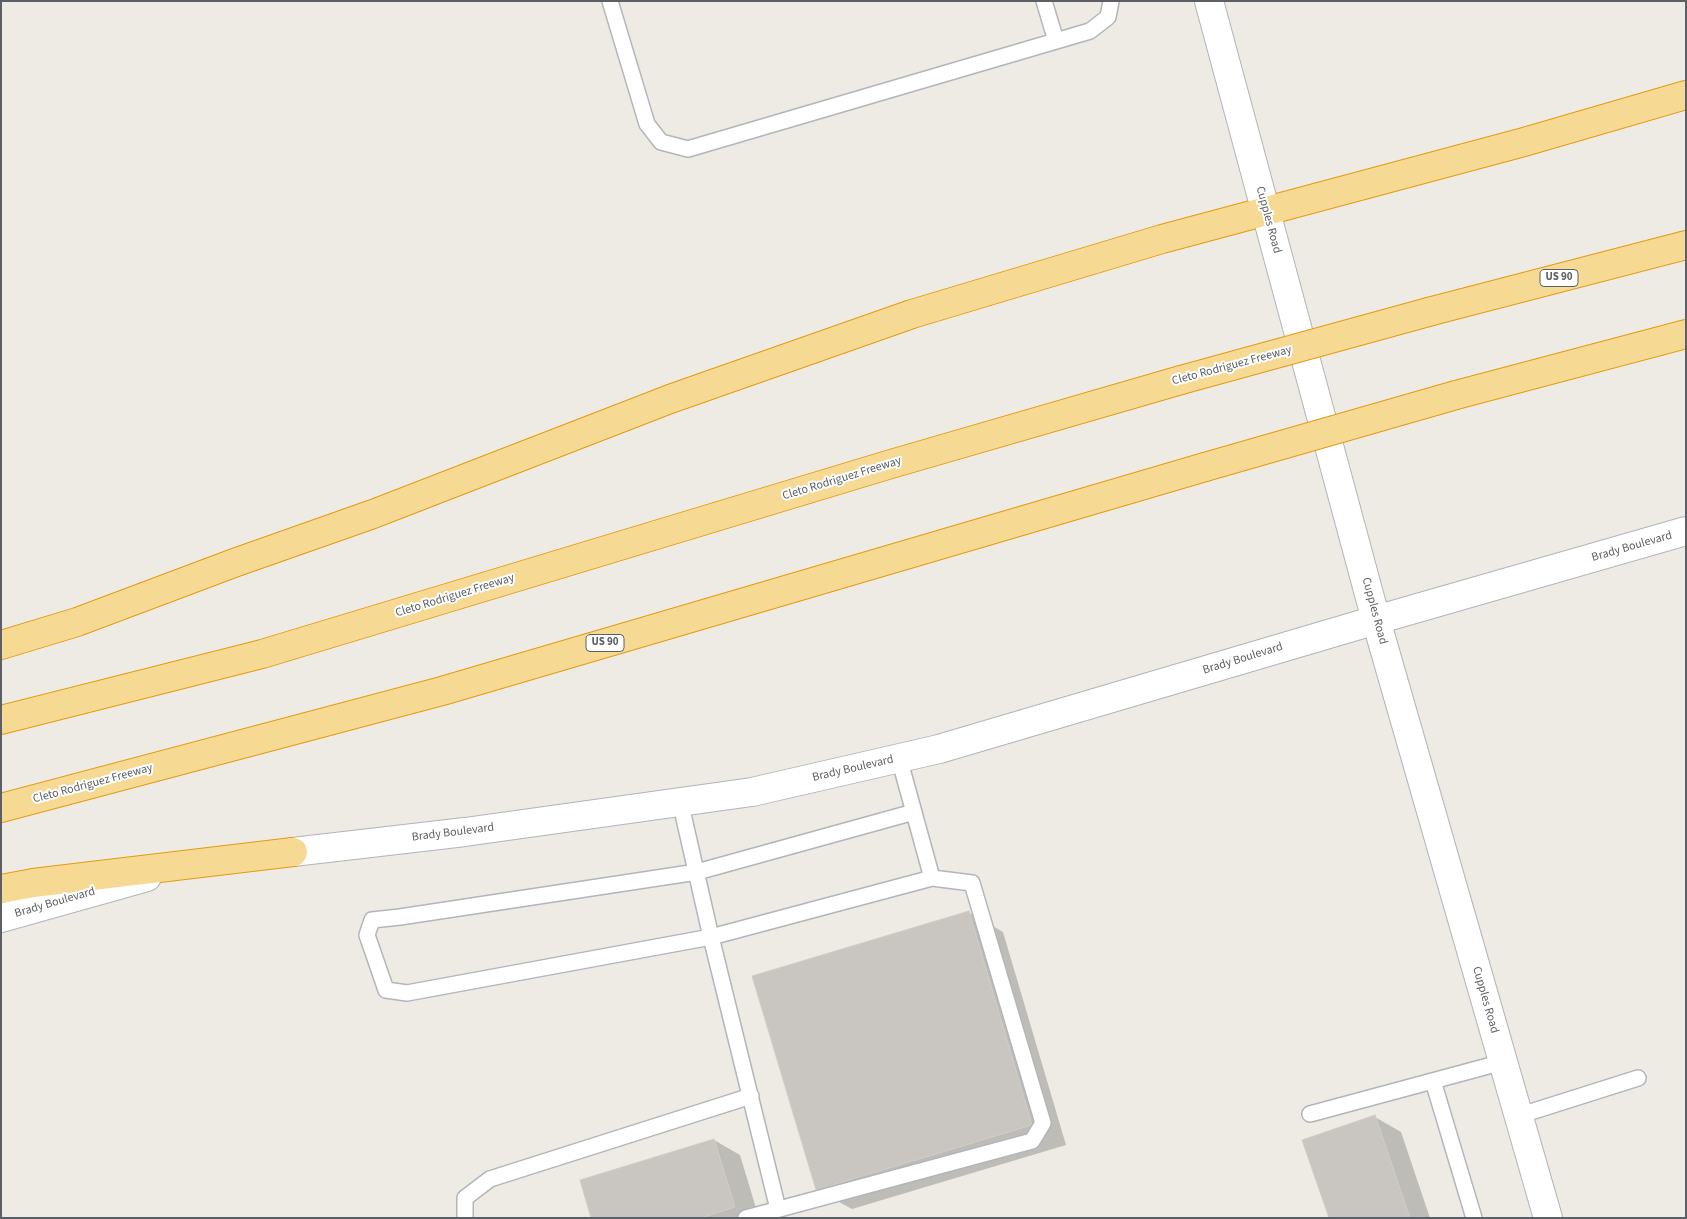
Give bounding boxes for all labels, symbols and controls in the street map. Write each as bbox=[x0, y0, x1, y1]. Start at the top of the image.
street label: Cupples Road bbox=[1252, 185, 1284, 255]
road number: US 90 bbox=[1540, 270, 1578, 286]
street label: Cleto Rodriguez Freeway bbox=[1171, 343, 1293, 389]
street label: Cleto Rodriguez Freeway bbox=[781, 454, 903, 504]
street label: Brady Boulevard bbox=[1590, 529, 1674, 565]
street label: Cleto Rodriguez Freeway bbox=[394, 571, 516, 621]
street label: Cupples Road bbox=[1358, 576, 1390, 646]
road number: US 90 bbox=[586, 634, 624, 651]
street label: Brady Boulevard bbox=[1201, 640, 1285, 678]
street label: Brady Boulevard bbox=[811, 753, 895, 785]
street label: Cleto Rodriguez Freeway bbox=[32, 761, 154, 807]
street label: Brady Boulevard bbox=[411, 821, 495, 845]
street label: Brady Boulevard bbox=[13, 885, 97, 921]
street label: Cupples Road bbox=[1469, 965, 1501, 1035]

